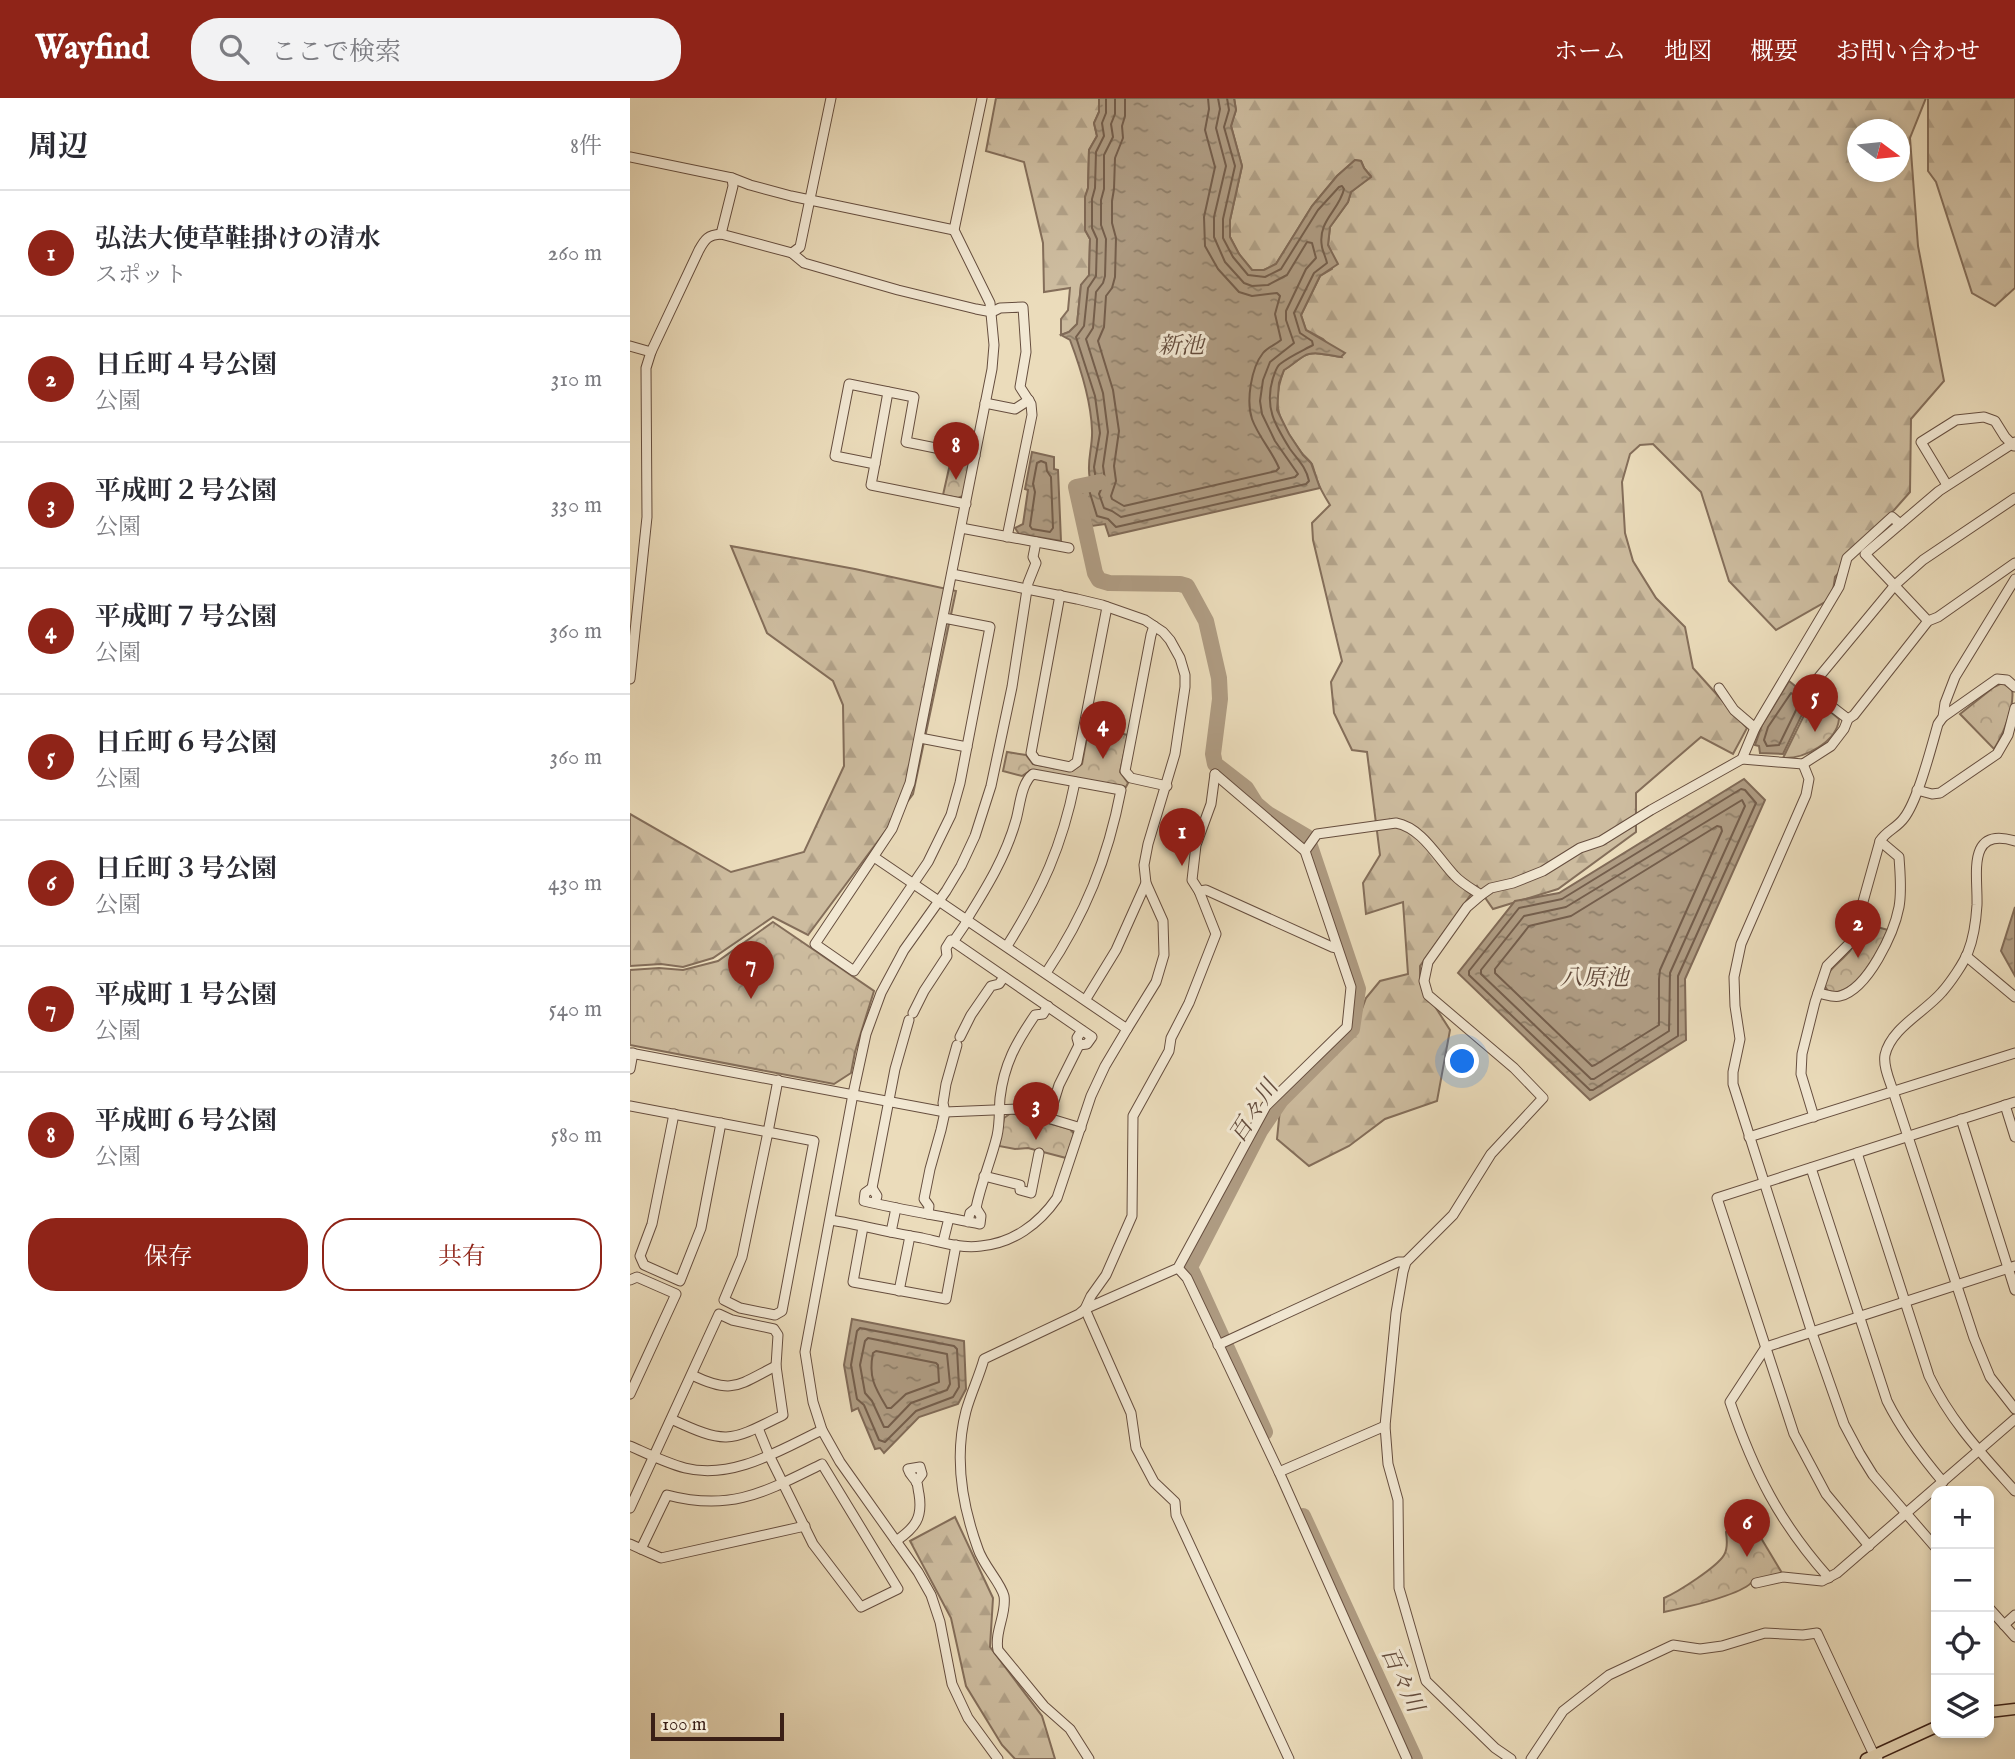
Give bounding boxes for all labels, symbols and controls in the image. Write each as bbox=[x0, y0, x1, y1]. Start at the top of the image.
search box bbox=[191, 18, 681, 81]
text: Wayfind bbox=[35, 28, 149, 70]
icon: search bbox=[215, 30, 253, 68]
text: ここで検索 bbox=[271, 36, 401, 69]
text: ホーム bbox=[1554, 37, 1626, 68]
text: 地図 bbox=[1664, 37, 1712, 68]
text: 概要 bbox=[1750, 37, 1798, 68]
text: お問い合わせ bbox=[1836, 37, 1980, 68]
north arrow bbox=[1847, 119, 1910, 182]
text: 周辺 bbox=[28, 129, 88, 167]
text: 8件 bbox=[570, 132, 602, 161]
text: 弘法大使草鞋掛けの清水 bbox=[95, 223, 381, 256]
text: 1 bbox=[47, 239, 55, 268]
text: 260 m bbox=[547, 239, 602, 268]
text: スポット bbox=[95, 261, 187, 290]
water label: 新池 bbox=[1158, 332, 1207, 361]
text: 日丘町４号公園 bbox=[95, 349, 277, 382]
text: 2 bbox=[46, 365, 56, 394]
text: 310 m bbox=[551, 365, 602, 394]
text: 公園 bbox=[95, 387, 141, 416]
pin: 8 bbox=[933, 422, 979, 480]
text: 平成町２号公園 bbox=[95, 475, 277, 508]
text: 3 bbox=[47, 491, 55, 520]
text: 330 m bbox=[551, 491, 602, 520]
text: 公園 bbox=[95, 513, 141, 542]
text: 平成町７号公園 bbox=[95, 601, 277, 634]
text: 4 bbox=[45, 617, 57, 646]
text: 360 m bbox=[550, 617, 602, 646]
text: 公園 bbox=[95, 639, 141, 668]
pin: 5 bbox=[1792, 674, 1838, 732]
pin: 4 bbox=[1080, 701, 1126, 759]
text: 日丘町６号公園 bbox=[95, 727, 277, 760]
text: 5 bbox=[47, 743, 55, 772]
text: 360 m bbox=[550, 743, 602, 772]
text: 公園 bbox=[95, 765, 141, 794]
pin: 1 bbox=[1159, 808, 1205, 866]
text: 日丘町３号公園 bbox=[95, 853, 277, 886]
text: 6 bbox=[46, 869, 56, 898]
text: 430 m bbox=[548, 869, 602, 898]
text: 公園 bbox=[95, 891, 141, 920]
pin: 2 bbox=[1835, 900, 1881, 958]
pin: 7 bbox=[728, 941, 774, 999]
water label: 八原池 bbox=[1560, 964, 1632, 993]
text: 平成町１号公園 bbox=[95, 979, 277, 1012]
text: 7 bbox=[46, 995, 56, 1024]
text: 540 m bbox=[548, 995, 602, 1024]
text: 公園 bbox=[95, 1017, 141, 1046]
your location bbox=[1445, 1044, 1479, 1078]
water label: 百々川 bbox=[1223, 1072, 1287, 1149]
pin: 3 bbox=[1013, 1082, 1059, 1140]
text: 平成町６号公園 bbox=[95, 1105, 277, 1138]
text: 8 bbox=[46, 1121, 56, 1150]
text: 580 m bbox=[551, 1121, 602, 1150]
text: 公園 bbox=[95, 1143, 141, 1172]
button: 保存 bbox=[28, 1218, 308, 1291]
button: 共有 bbox=[322, 1218, 602, 1291]
map controls bbox=[1931, 1486, 1994, 1738]
button: + bbox=[1931, 1486, 1994, 1549]
pin: 6 bbox=[1724, 1499, 1770, 1557]
button: − bbox=[1931, 1549, 1994, 1612]
button: locate bbox=[1931, 1612, 1994, 1675]
water label: 百々川 bbox=[1374, 1642, 1431, 1720]
button: layers bbox=[1931, 1675, 1994, 1738]
scale bar bbox=[651, 1710, 784, 1742]
text: 100 m bbox=[662, 1713, 706, 1737]

